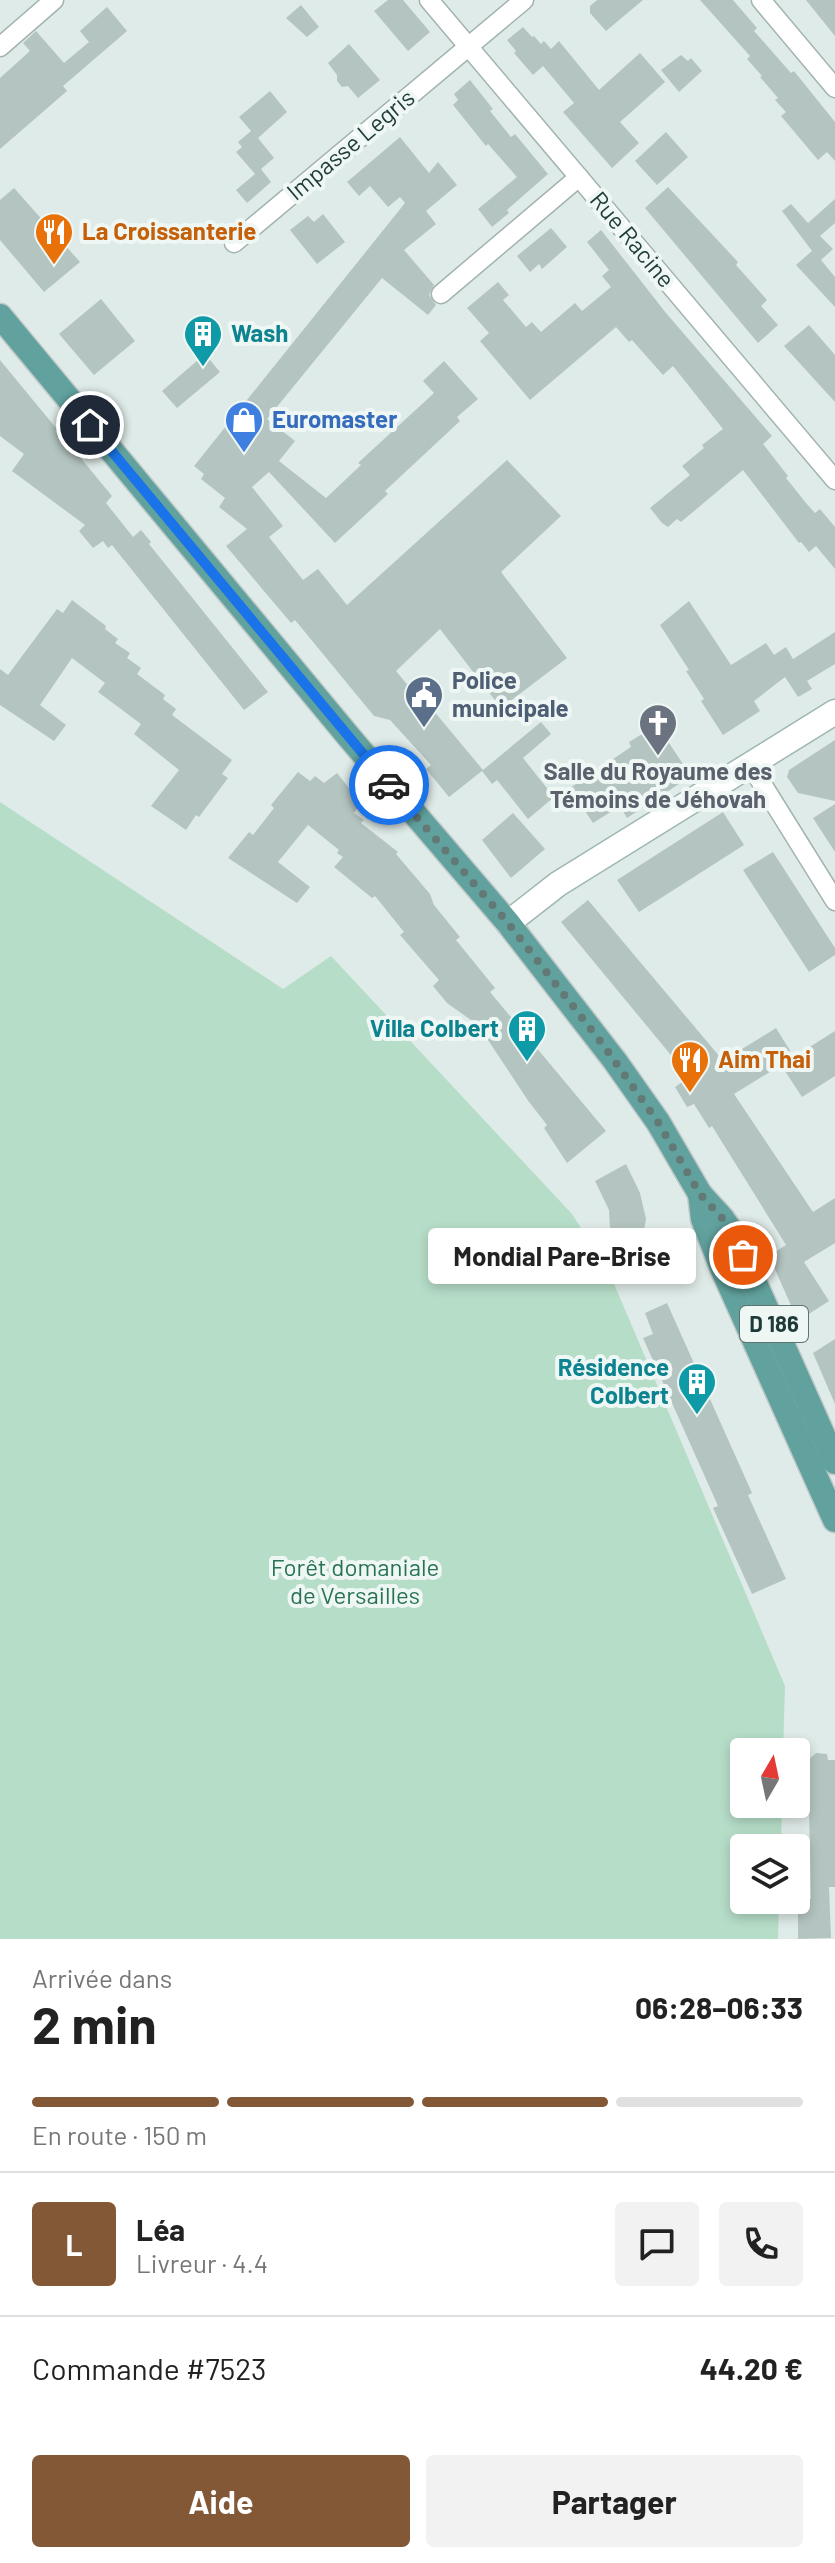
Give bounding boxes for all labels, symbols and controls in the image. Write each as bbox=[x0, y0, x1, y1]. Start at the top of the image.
street label: Impasse Legris bbox=[280, 82, 420, 206]
street label: Rue Racine bbox=[585, 185, 682, 293]
restaurant icon: La Croissanterie bbox=[33, 211, 75, 266]
place label: La Croissanterie bbox=[82, 216, 256, 245]
building icon: Wash bbox=[182, 313, 224, 368]
place label: Wash bbox=[231, 318, 288, 347]
pin bbox=[56, 391, 124, 459]
shop icon: Euromaster bbox=[223, 399, 265, 454]
icon: home bbox=[68, 403, 112, 447]
place label: Euromaster bbox=[272, 404, 397, 433]
place label: Police municipale bbox=[452, 665, 569, 722]
public building icon: Police municipale bbox=[403, 674, 445, 729]
church icon: Salle du Royaume des Témoins de Jéhovah bbox=[637, 702, 679, 757]
courier bbox=[349, 745, 429, 825]
place label: Salle du Royaume des Témoins de Jéhovah bbox=[544, 756, 772, 813]
icon: car bbox=[367, 763, 411, 807]
building icon: Villa Colbert bbox=[506, 1008, 548, 1063]
place label: Villa Colbert bbox=[370, 1013, 499, 1042]
restaurant icon: Aim Thai bbox=[669, 1039, 711, 1094]
place label: Aim Thai bbox=[718, 1044, 811, 1073]
pin bbox=[709, 1221, 777, 1289]
callout: Mondial Pare-Brise bbox=[427, 1227, 695, 1283]
icon: bag bbox=[721, 1233, 765, 1277]
text: Mondial Pare-Brise bbox=[453, 1240, 671, 1271]
road number: D 186 bbox=[740, 1306, 808, 1342]
place label: Résidence Colbert bbox=[558, 1352, 669, 1409]
building icon: Résidence Colbert bbox=[676, 1361, 718, 1416]
park label: Forêt domaniale de Versailles bbox=[271, 1552, 439, 1609]
north arrow bbox=[730, 1738, 810, 1818]
map controls bbox=[730, 1738, 810, 1914]
button: layers bbox=[730, 1834, 810, 1914]
text: Arrivée dans bbox=[32, 1962, 172, 1993]
text: 06:28–06:33 bbox=[635, 1989, 803, 2025]
text: 2 min bbox=[32, 1992, 157, 2054]
text: En route · 150 m bbox=[32, 2119, 207, 2150]
button: chat bbox=[615, 2202, 699, 2286]
button: phone bbox=[719, 2202, 803, 2286]
text: Léa bbox=[136, 2211, 185, 2247]
text: L bbox=[65, 2226, 83, 2262]
text: Livreur · 4.4 bbox=[136, 2247, 268, 2278]
text: Commande #7523 bbox=[32, 2350, 267, 2386]
text: 44.20 € bbox=[700, 2350, 803, 2386]
button: Aide bbox=[32, 2455, 410, 2547]
button: Partager bbox=[426, 2455, 803, 2547]

